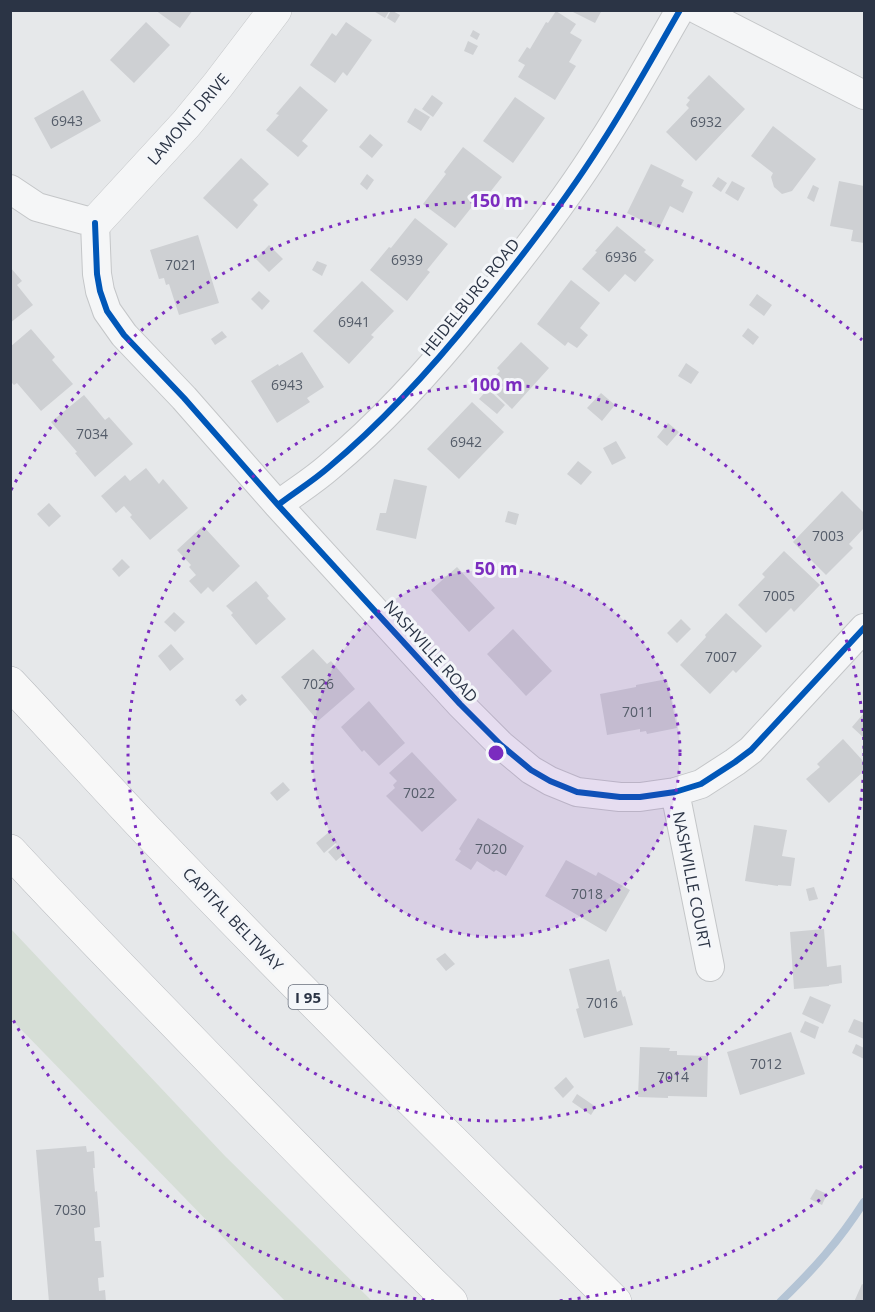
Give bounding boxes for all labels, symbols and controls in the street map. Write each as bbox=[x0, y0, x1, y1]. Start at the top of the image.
street label: LAMONT DRIVE bbox=[142, 68, 234, 170]
house number: 6943 bbox=[51, 111, 83, 130]
house number: 6932 bbox=[690, 112, 722, 131]
text: 150 m bbox=[469, 188, 523, 212]
street label: HEIDELBURG ROAD bbox=[416, 233, 524, 361]
house number: 6936 bbox=[605, 247, 637, 266]
house number: 6939 bbox=[391, 250, 423, 269]
house number: 7021 bbox=[165, 255, 197, 274]
house number: 6941 bbox=[338, 312, 370, 331]
text: 100 m bbox=[469, 372, 523, 396]
house number: 6943 bbox=[271, 375, 303, 394]
house number: 7034 bbox=[76, 424, 108, 443]
house number: 6942 bbox=[450, 432, 482, 451]
house number: 7003 bbox=[812, 526, 844, 545]
text: 50 m bbox=[475, 556, 517, 580]
house number: 7005 bbox=[763, 586, 795, 605]
street label: NASHVILLE ROAD bbox=[379, 595, 483, 707]
house number: 7007 bbox=[705, 647, 737, 666]
house number: 7026 bbox=[302, 674, 334, 693]
house number: 7011 bbox=[622, 702, 654, 721]
centre of rings bbox=[486, 743, 506, 763]
house number: 7022 bbox=[403, 783, 435, 802]
street label: NASHVILLE COURT bbox=[668, 809, 716, 951]
house number: 7020 bbox=[475, 839, 507, 858]
street label: CAPITAL BELTWAY bbox=[178, 862, 288, 976]
house number: 7018 bbox=[571, 884, 603, 903]
road number: I 95 bbox=[288, 985, 328, 1009]
house number: 7016 bbox=[586, 993, 618, 1012]
house number: 7012 bbox=[750, 1054, 782, 1073]
house number: 7014 bbox=[657, 1067, 689, 1086]
house number: 7030 bbox=[54, 1200, 86, 1219]

